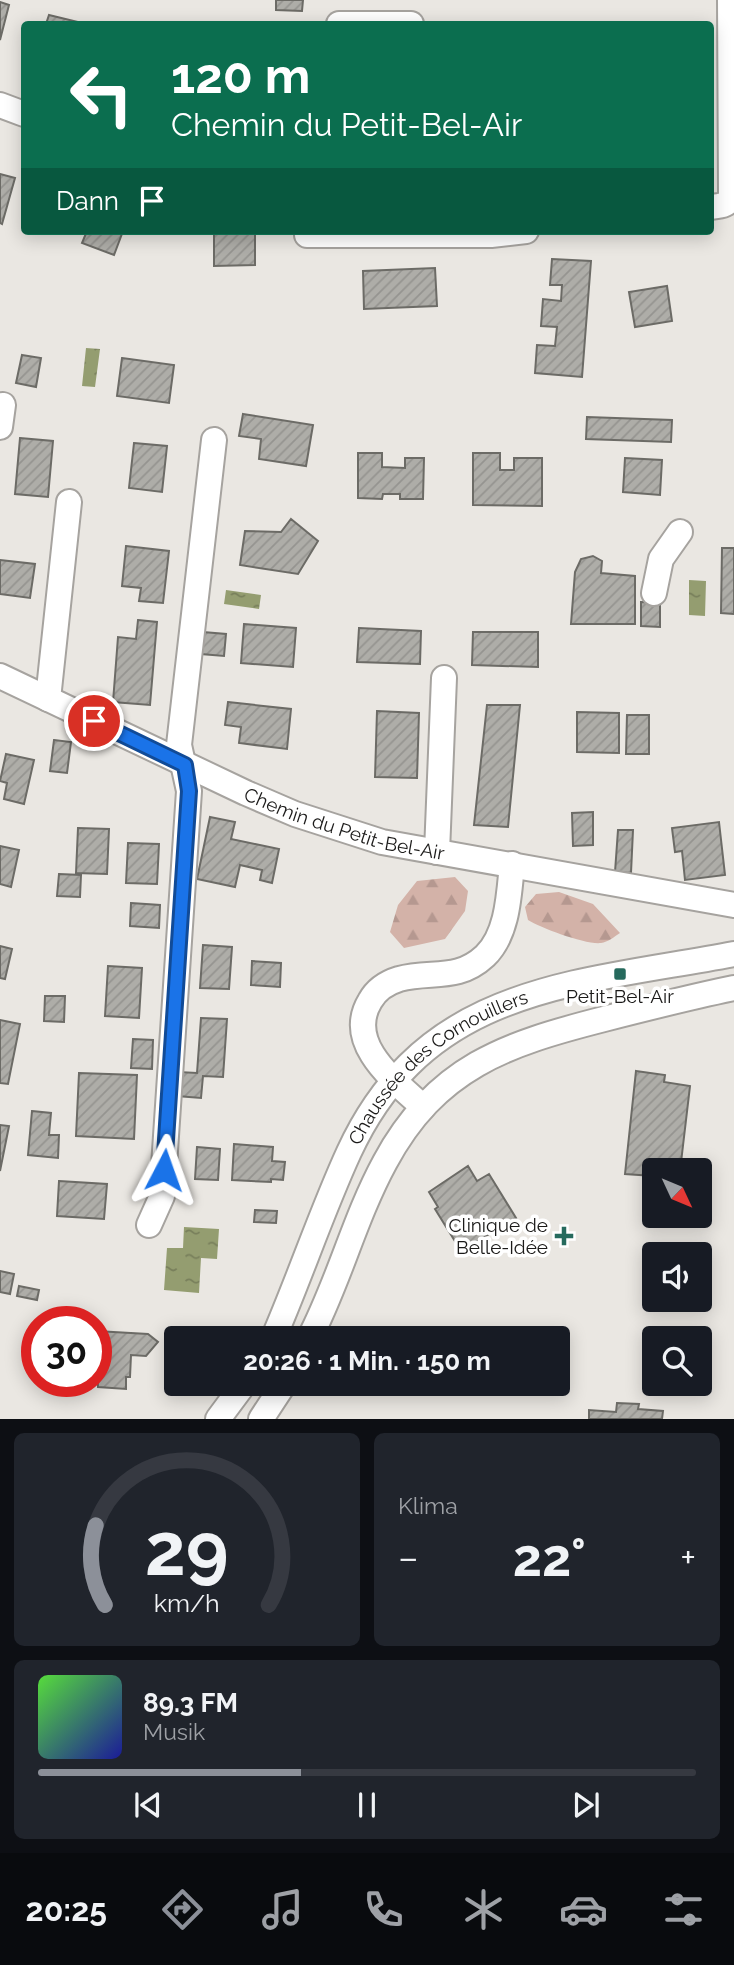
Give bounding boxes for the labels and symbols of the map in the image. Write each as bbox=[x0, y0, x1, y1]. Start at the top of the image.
pin bbox=[64, 691, 124, 751]
street label: Chemin du Petit-Bel-Air bbox=[241, 783, 447, 864]
marker: Petit-Bel-Air bbox=[612, 966, 628, 982]
place label: Petit-Bel-Air bbox=[566, 985, 674, 1007]
street label: Chaussée des Cornouillers bbox=[343, 986, 531, 1148]
position arrow bbox=[127, 1133, 201, 1207]
north arrow bbox=[642, 1158, 712, 1228]
place label: Clinique de Belle-Idée bbox=[448, 1214, 548, 1258]
marker: Clinique de Belle-Idée bbox=[554, 1226, 574, 1246]
speed limit sign: 30 bbox=[21, 1306, 112, 1397]

